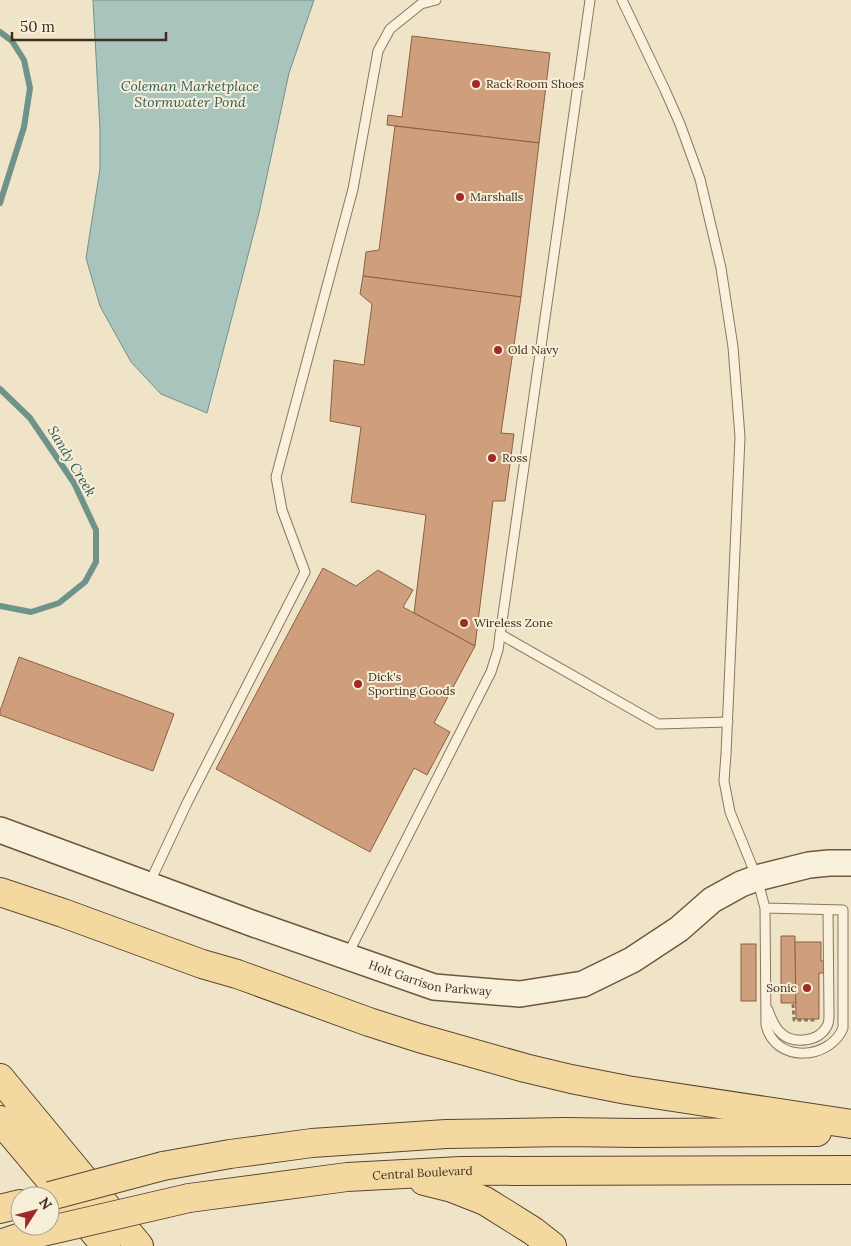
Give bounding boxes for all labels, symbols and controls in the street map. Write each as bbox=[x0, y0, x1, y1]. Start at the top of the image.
scale bar bbox=[12, 10, 166, 42]
text: 50 m bbox=[20, 17, 55, 36]
place label: Rack Room Shoes bbox=[486, 76, 585, 91]
water label: Coleman Marketplace Stormwater Pond bbox=[121, 77, 260, 111]
marker: Rack Room Shoes bbox=[470, 78, 482, 90]
place label: Marshalls bbox=[470, 189, 524, 204]
marker: Marshalls bbox=[454, 191, 466, 203]
place label: Old Navy bbox=[508, 342, 559, 357]
marker: Old Navy bbox=[492, 344, 504, 356]
water label: Sandy Creek bbox=[44, 422, 100, 500]
place label: Ross bbox=[502, 450, 528, 465]
marker: Ross bbox=[486, 452, 498, 464]
place label: Wireless Zone bbox=[474, 615, 553, 630]
marker: Wireless Zone bbox=[458, 617, 470, 629]
place label: Dick's Sporting Goods bbox=[368, 669, 456, 698]
marker: Dick's Sporting Goods bbox=[352, 678, 364, 690]
street label: Holt Garrison Parkway bbox=[367, 957, 493, 999]
place label: Sonic bbox=[766, 980, 797, 995]
marker: Sonic bbox=[801, 982, 813, 994]
street label: Central Boulevard bbox=[372, 1163, 473, 1183]
north arrow bbox=[10, 1186, 60, 1236]
text: N bbox=[35, 1194, 56, 1213]

